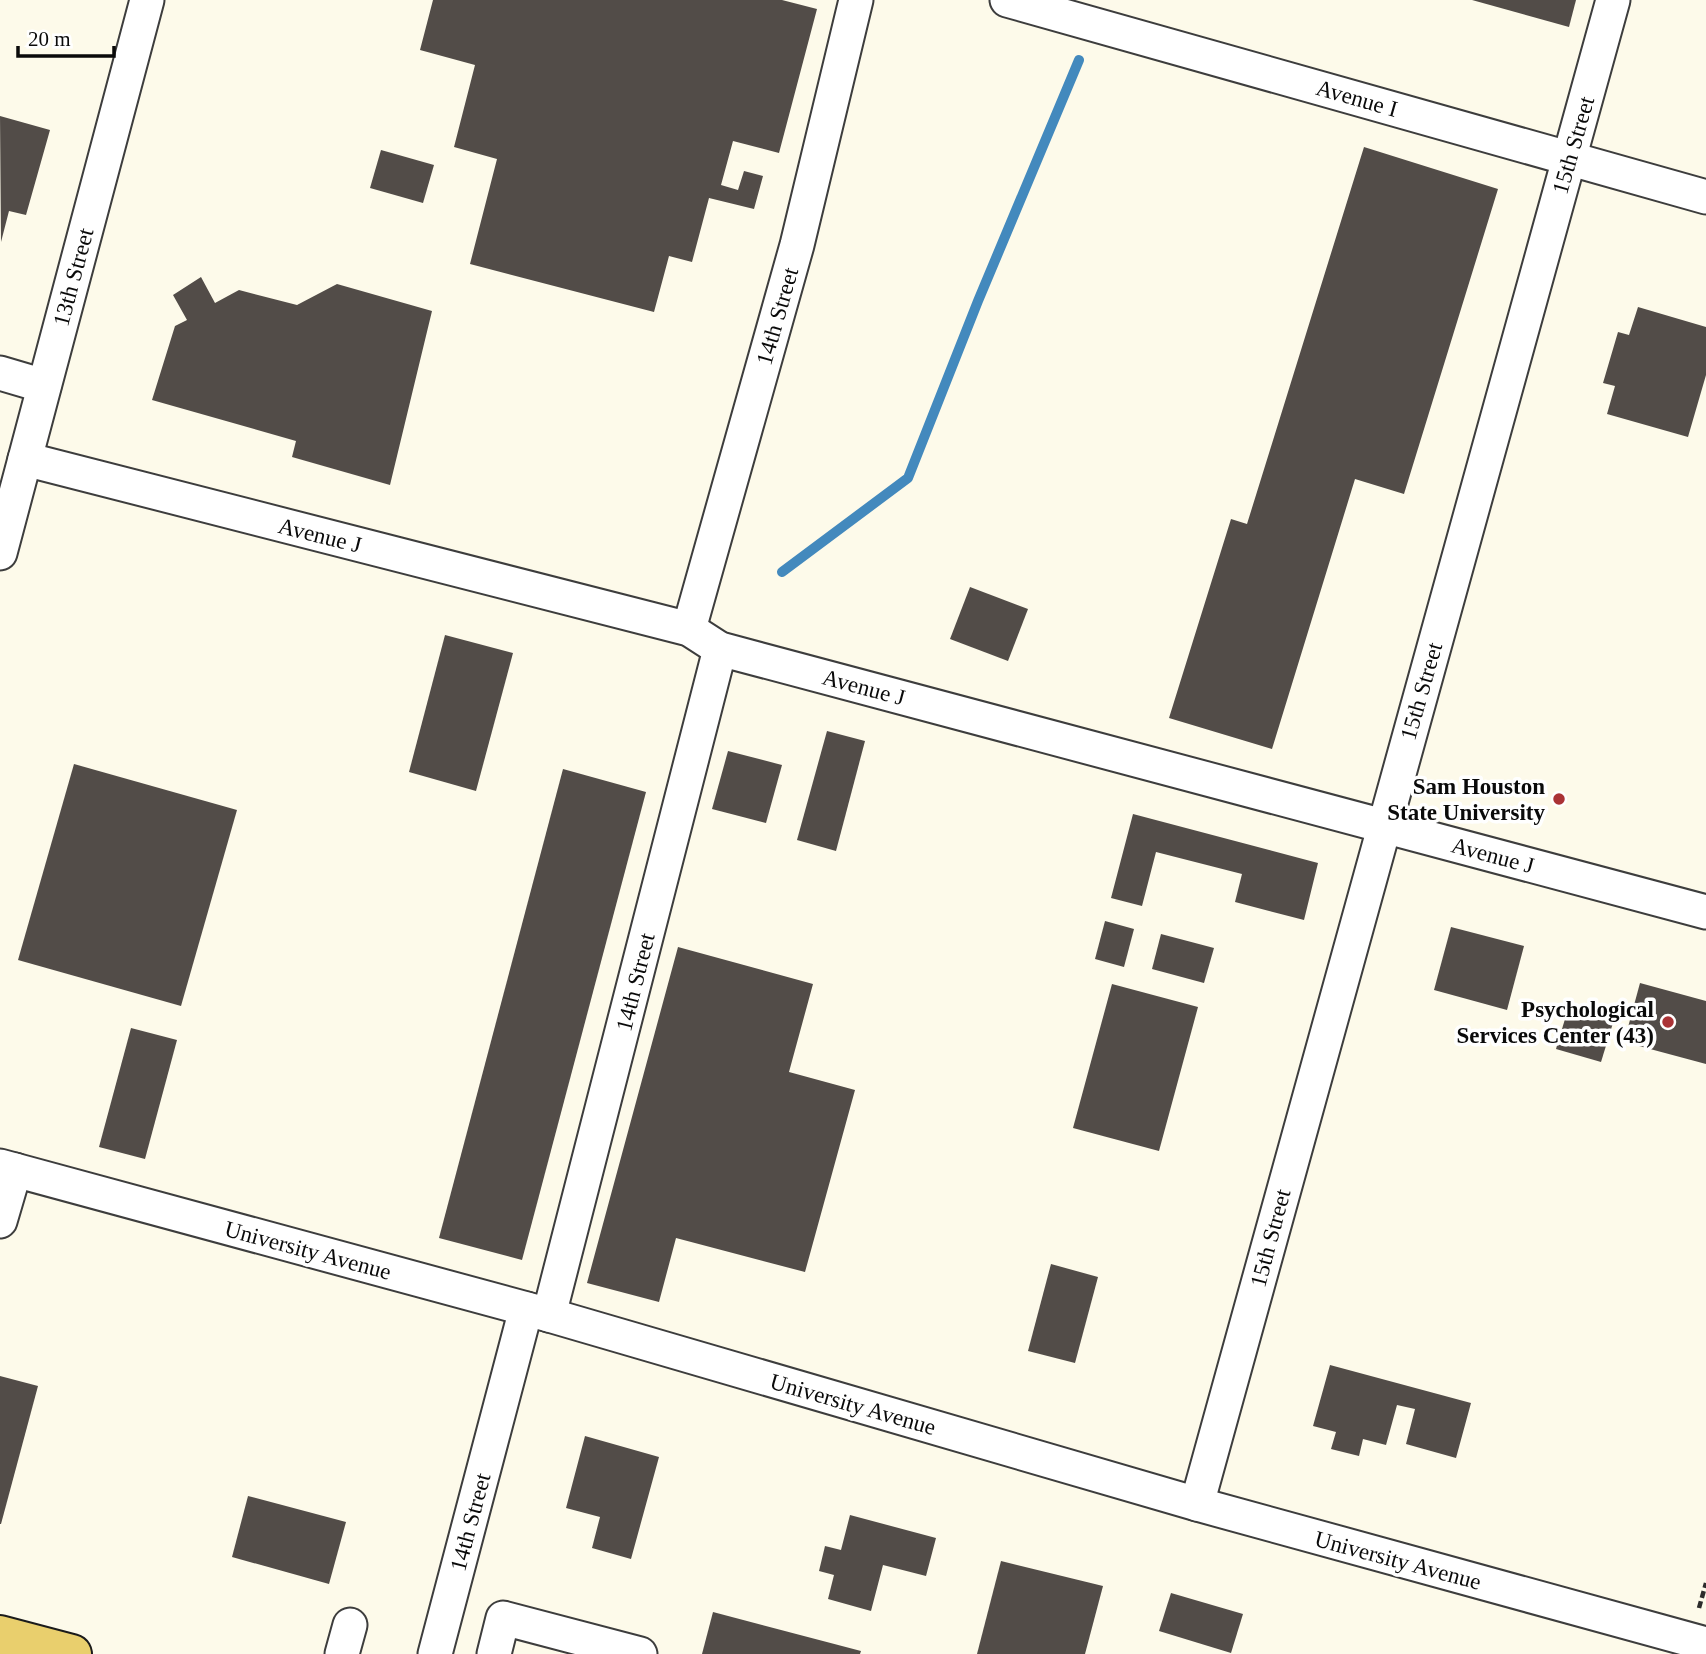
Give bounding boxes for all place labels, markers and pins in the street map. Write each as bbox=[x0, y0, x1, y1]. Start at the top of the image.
place label: Sam Houston State University bbox=[1387, 774, 1545, 825]
marker: Sam Houston State University bbox=[1551, 791, 1567, 807]
place label: Psychological Services Center (43) bbox=[1456, 997, 1654, 1048]
marker: Psychological Services Center (43) bbox=[1660, 1014, 1676, 1030]

